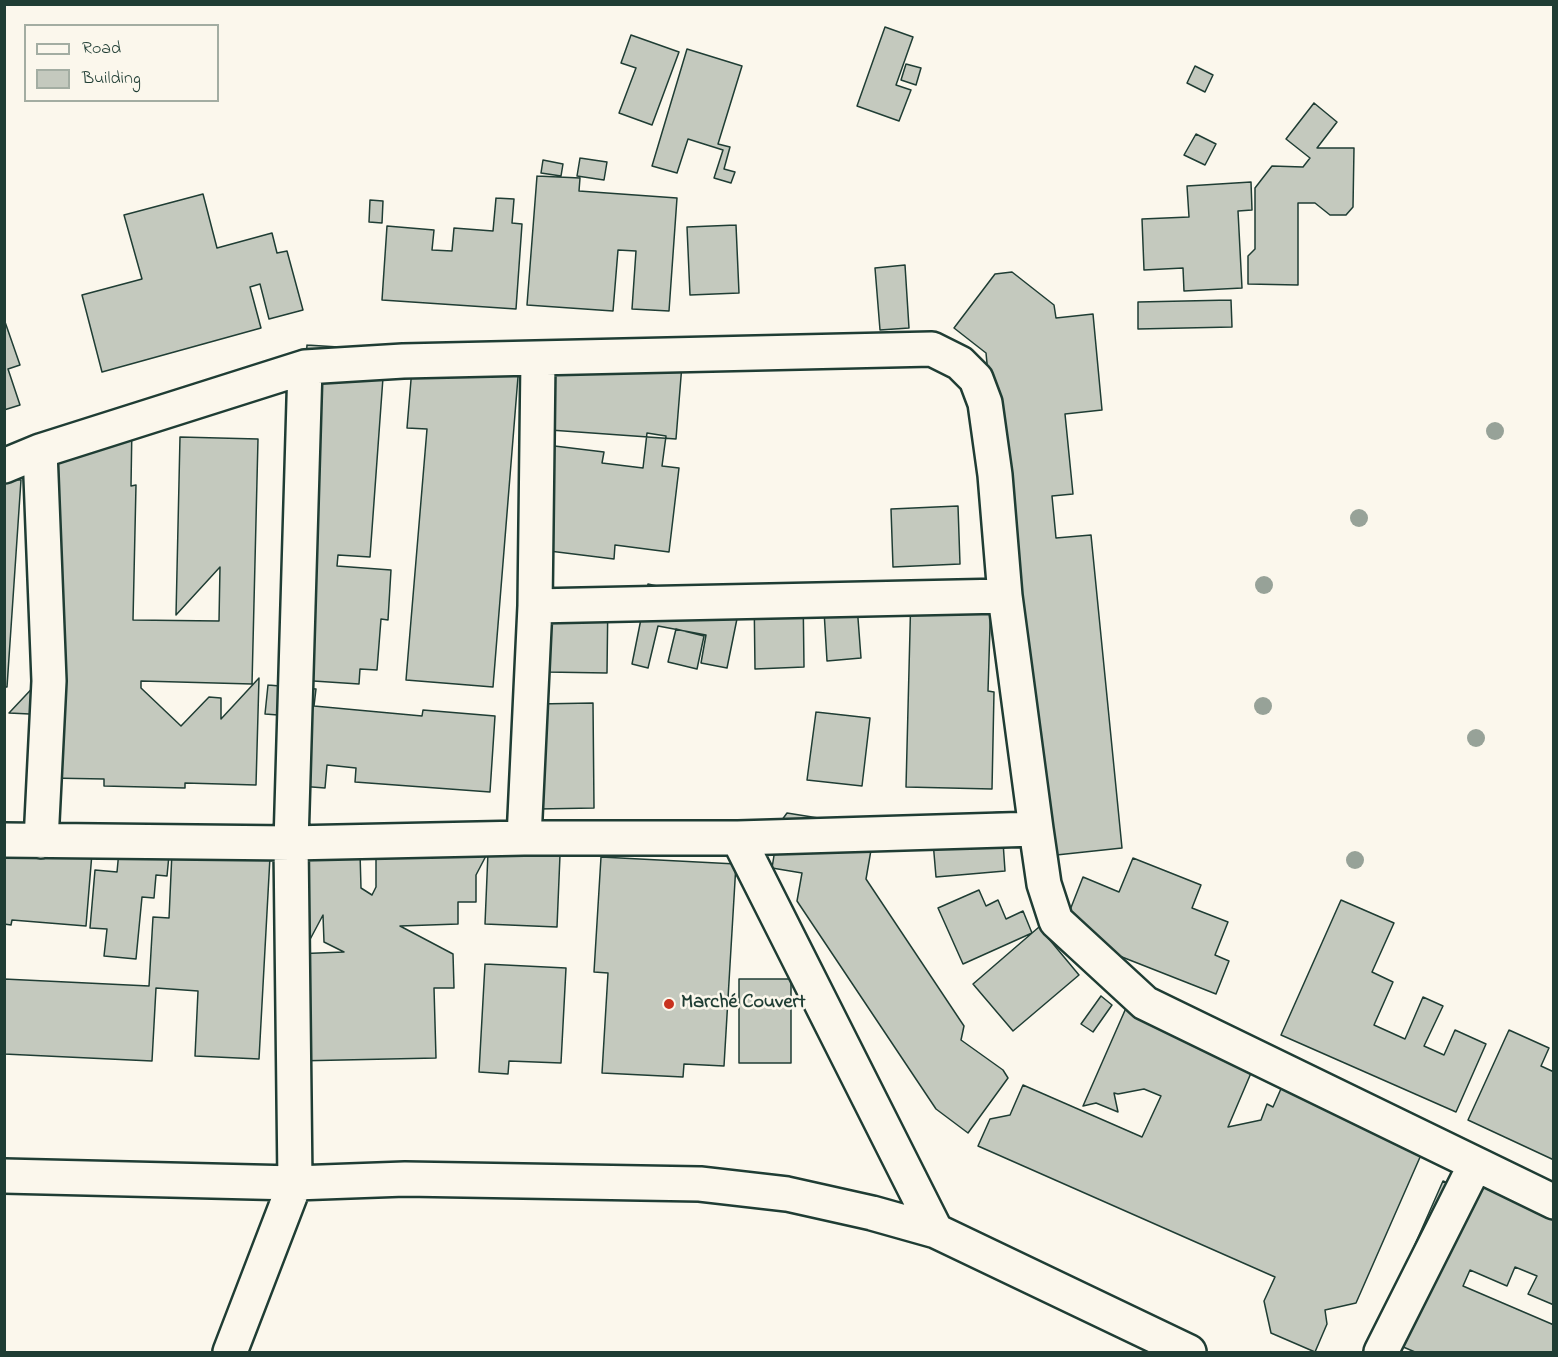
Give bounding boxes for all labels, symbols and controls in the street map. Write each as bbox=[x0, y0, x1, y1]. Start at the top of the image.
legend bbox=[24, 24, 219, 102]
text: Road bbox=[82, 36, 121, 62]
text: Building bbox=[82, 66, 141, 92]
place label: Marché Couvert bbox=[681, 992, 805, 1016]
marker: Marché Couvert bbox=[662, 997, 676, 1011]

